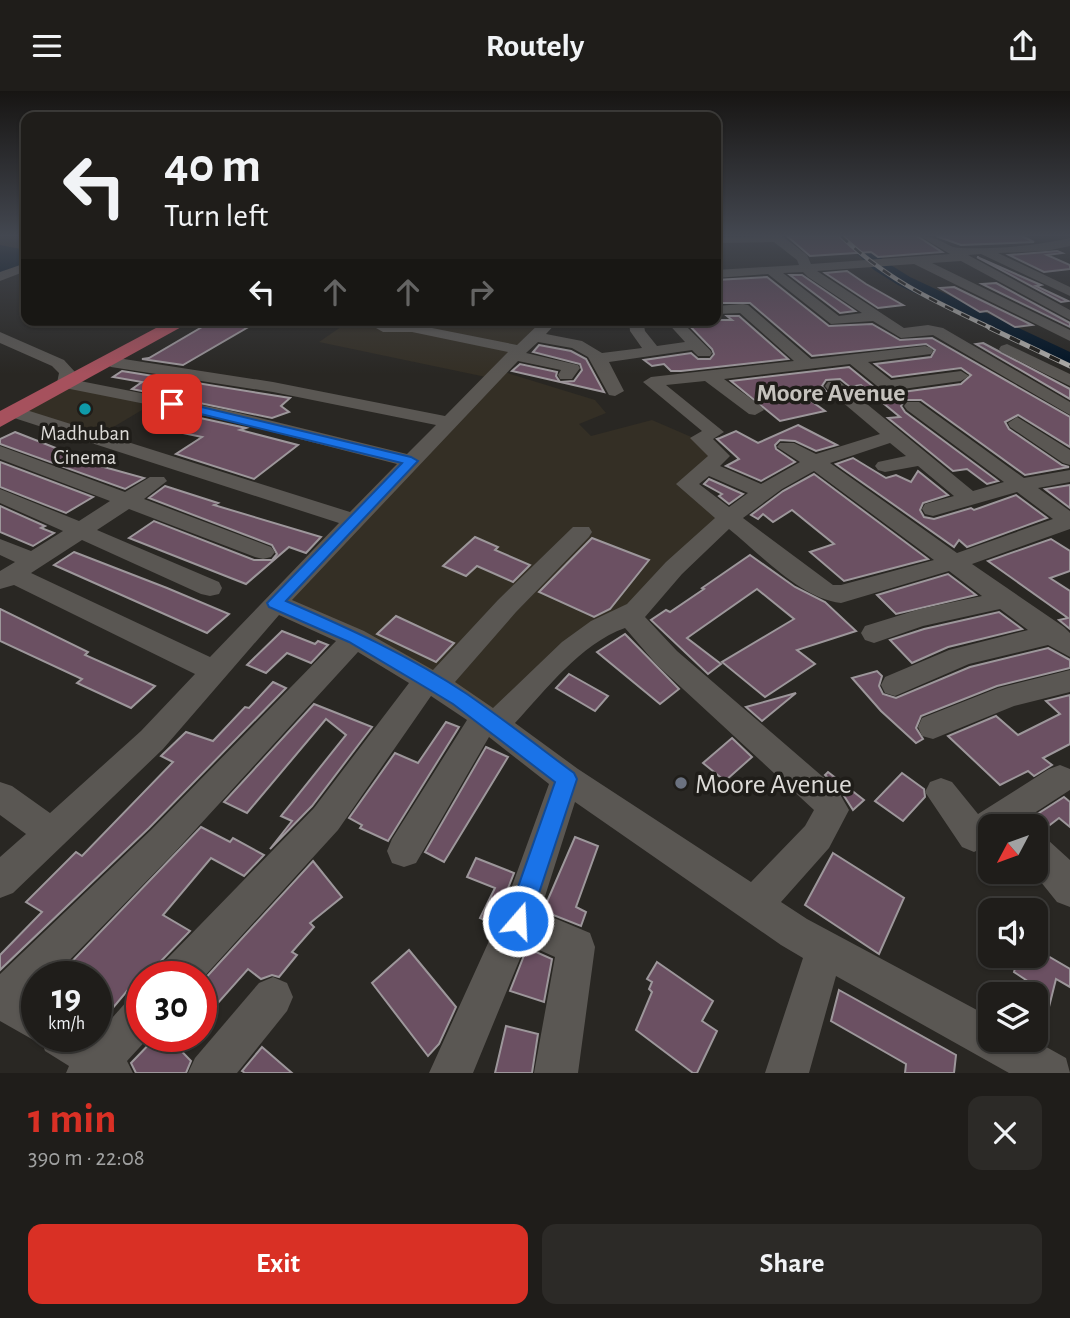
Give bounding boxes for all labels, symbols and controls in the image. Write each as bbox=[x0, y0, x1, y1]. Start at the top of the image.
icon: menu bbox=[28, 27, 66, 65]
icon: share bbox=[1004, 27, 1042, 65]
text: Routely bbox=[486, 30, 584, 62]
icon: left bbox=[49, 140, 140, 231]
text: 40 m bbox=[164, 142, 261, 191]
text: Turn left bbox=[164, 200, 268, 232]
icon: left bbox=[243, 273, 281, 311]
icon: ahead bbox=[316, 273, 354, 311]
icon: ahead bbox=[389, 273, 427, 311]
icon: right bbox=[462, 273, 500, 311]
pin bbox=[142, 374, 202, 434]
district label: Moore Avenue bbox=[756, 380, 906, 406]
icon: arrive bbox=[153, 385, 191, 423]
marker: Madhuban Cinema bbox=[77, 401, 93, 417]
place label: Madhuban Cinema bbox=[40, 423, 130, 468]
place label: Moore Avenue bbox=[695, 771, 852, 799]
marker: Moore Avenue bbox=[673, 775, 689, 791]
north arrow bbox=[978, 814, 1048, 884]
map controls bbox=[978, 814, 1048, 1052]
position arrow bbox=[481, 884, 555, 958]
button: sound bbox=[978, 898, 1048, 968]
speed limit sign: 30 bbox=[126, 961, 217, 1052]
text: 19 bbox=[52, 980, 81, 1015]
button: layers bbox=[978, 982, 1048, 1052]
text: km/h bbox=[48, 1015, 85, 1033]
button: close bbox=[968, 1096, 1042, 1170]
text: 1 min bbox=[28, 1098, 117, 1140]
text: 390 m · 22:08 bbox=[28, 1147, 145, 1170]
button: Exit bbox=[28, 1224, 528, 1304]
button: Share bbox=[542, 1224, 1042, 1304]

